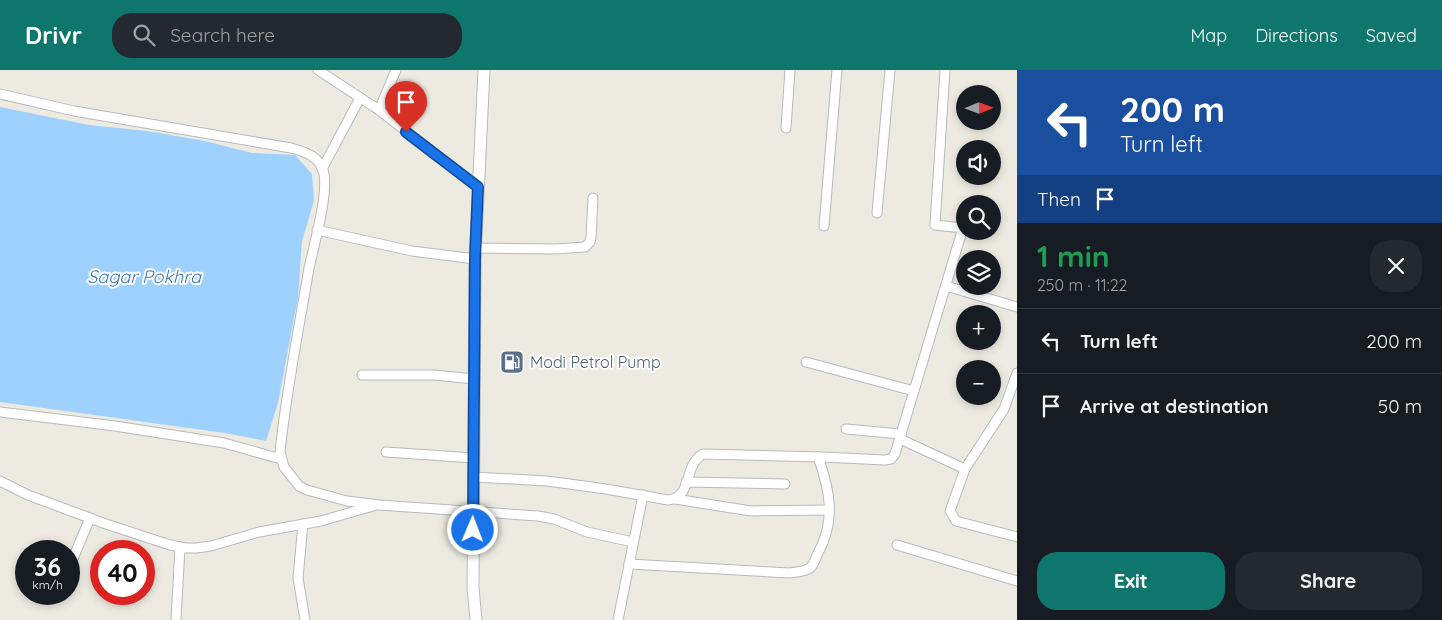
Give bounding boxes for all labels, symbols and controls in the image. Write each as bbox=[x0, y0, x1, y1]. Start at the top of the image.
search box bbox=[112, 13, 462, 58]
text: Drivr bbox=[25, 20, 82, 50]
icon: search bbox=[130, 21, 158, 49]
text: Search here bbox=[170, 23, 275, 47]
text: Map bbox=[1190, 24, 1227, 47]
text: Directions bbox=[1255, 24, 1338, 47]
text: Saved bbox=[1366, 24, 1417, 47]
pin bbox=[385, 81, 427, 132]
north arrow bbox=[956, 85, 1001, 130]
map controls bbox=[956, 85, 1001, 405]
text: 200 m bbox=[1120, 87, 1225, 131]
icon: arrive bbox=[392, 88, 420, 116]
icon: left bbox=[1037, 90, 1102, 155]
text: Turn left bbox=[1120, 130, 1203, 158]
button: sound bbox=[956, 140, 1001, 185]
icon: arrive bbox=[1091, 185, 1119, 213]
text: Then bbox=[1037, 187, 1081, 211]
button: search bbox=[956, 195, 1001, 240]
text: 1 min bbox=[1037, 237, 1110, 275]
button: close bbox=[1370, 240, 1422, 292]
button: layers bbox=[956, 250, 1001, 295]
water label: Sagar Pokhra bbox=[87, 265, 202, 288]
text: 250 m · 11:22 bbox=[1037, 275, 1127, 295]
button: + bbox=[956, 305, 1001, 350]
icon: left bbox=[1037, 327, 1065, 355]
text: Turn left bbox=[1080, 329, 1158, 353]
text: 200 m bbox=[1366, 329, 1422, 353]
fuel station icon: Modi Petrol Pump bbox=[499, 349, 525, 375]
place label: Modi Petrol Pump bbox=[530, 352, 661, 372]
button: − bbox=[956, 360, 1001, 405]
icon: arrive bbox=[1037, 392, 1065, 420]
text: Arrive at destination bbox=[1080, 394, 1269, 418]
text: 50 m bbox=[1378, 394, 1422, 418]
position arrow bbox=[446, 503, 498, 555]
speed limit sign: 40 bbox=[90, 540, 155, 605]
text: 36 bbox=[34, 551, 61, 582]
button: Exit bbox=[1037, 552, 1225, 610]
button: Share bbox=[1235, 552, 1422, 610]
text: km/h bbox=[32, 577, 63, 592]

